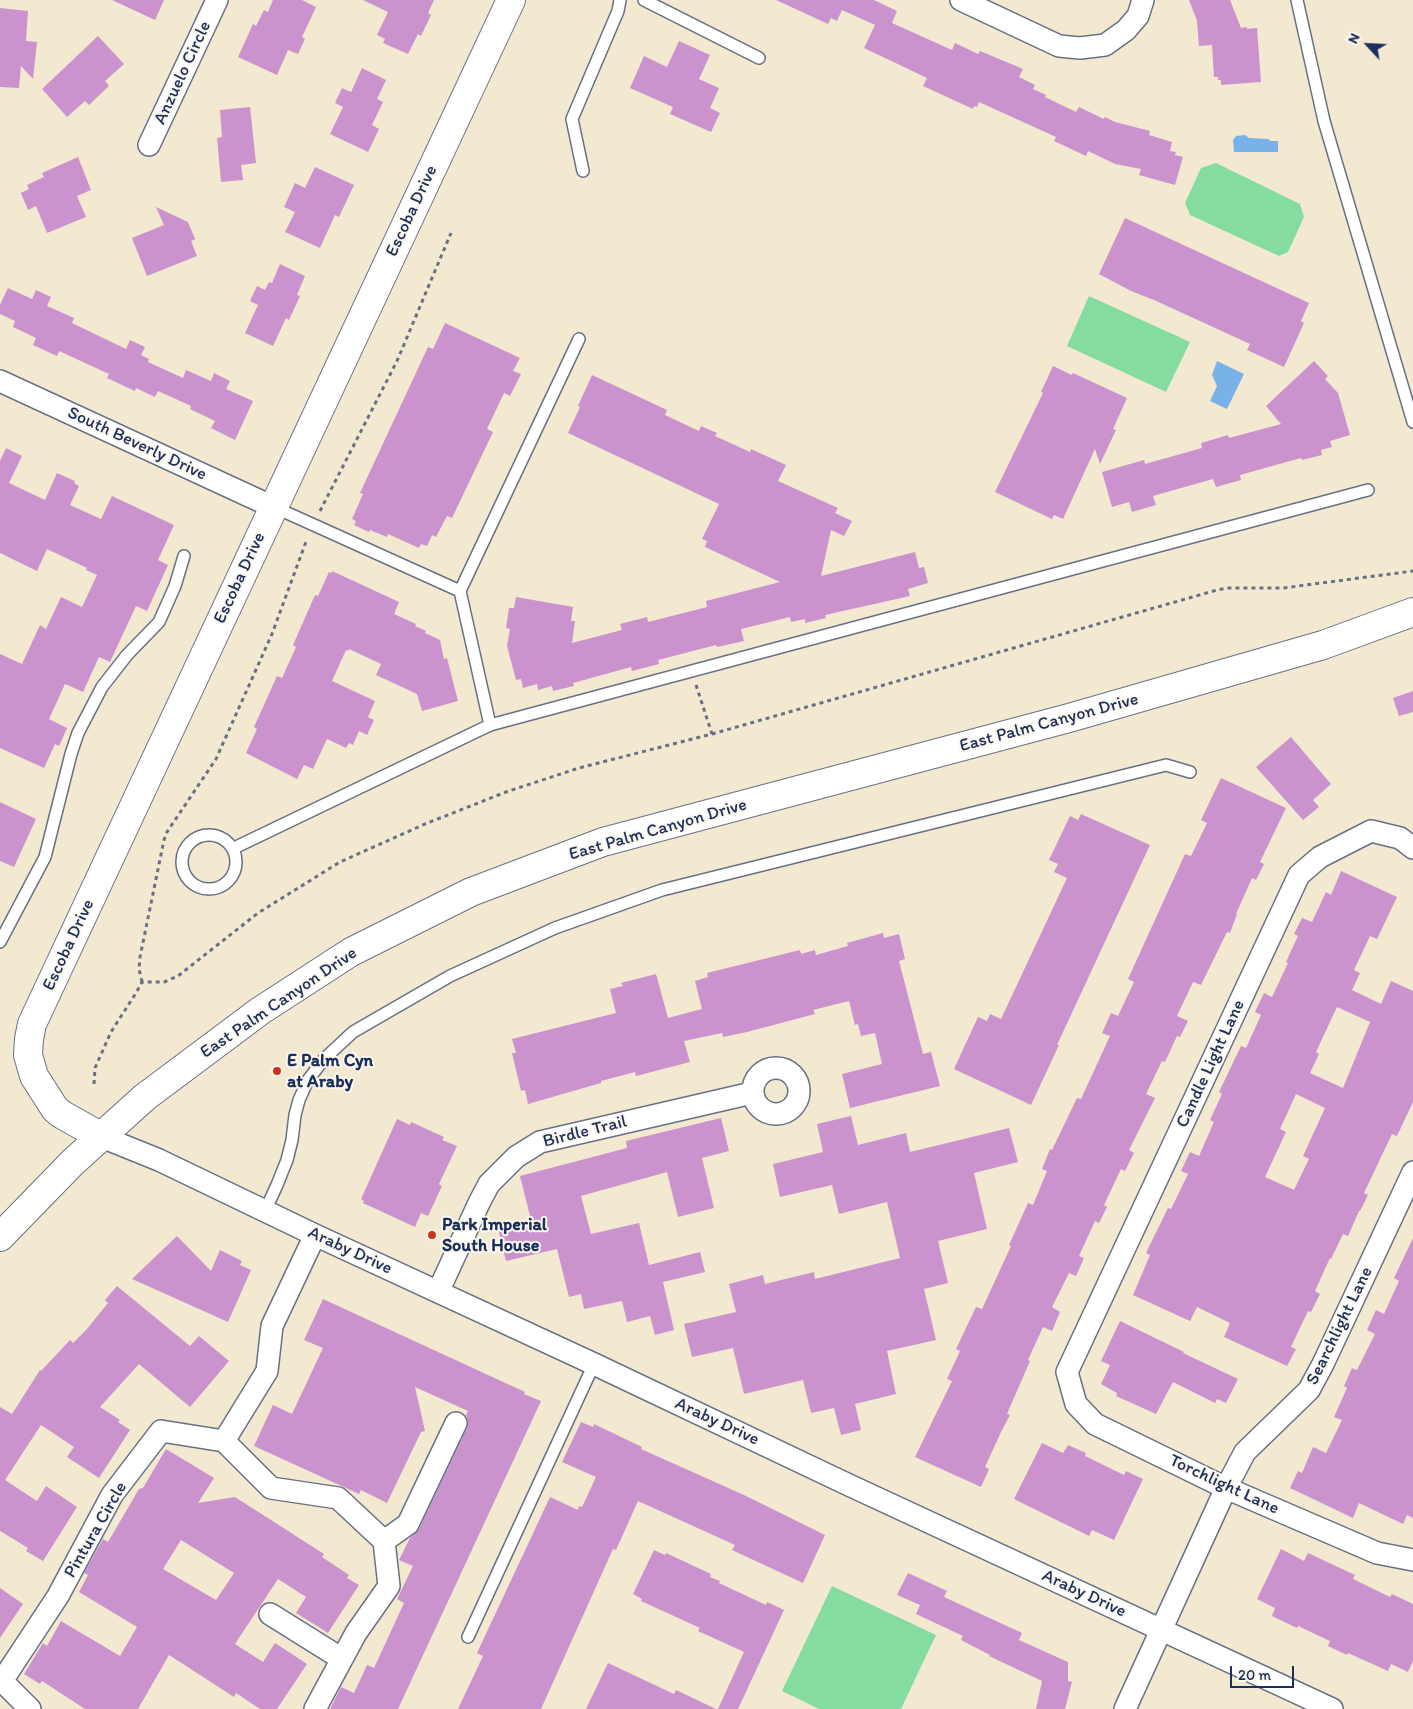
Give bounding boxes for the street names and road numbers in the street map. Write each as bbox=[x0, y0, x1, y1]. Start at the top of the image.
street label: Anzuelo Circle bbox=[150, 18, 216, 128]
street label: Escoba Drive bbox=[381, 162, 443, 260]
street label: South Beverly Drive bbox=[64, 402, 210, 486]
street label: Escoba Drive bbox=[209, 529, 271, 627]
street label: East Palm Canyon Drive bbox=[957, 689, 1141, 757]
street label: East Palm Canyon Drive bbox=[566, 794, 750, 866]
street label: Escoba Drive bbox=[38, 896, 100, 994]
street label: East Palm Canyon Drive bbox=[197, 943, 361, 1063]
street label: Candle Light Lane bbox=[1172, 997, 1250, 1131]
street label: Birdle Trail bbox=[541, 1111, 629, 1153]
street label: Araby Drive bbox=[304, 1222, 396, 1280]
street label: Searchlight Lane bbox=[1302, 1263, 1378, 1389]
street label: Araby Drive bbox=[671, 1393, 763, 1451]
street label: Torchlight Lane bbox=[1166, 1450, 1282, 1520]
street label: Pintura Circle bbox=[60, 1478, 132, 1582]
street label: Araby Drive bbox=[1038, 1565, 1130, 1623]

